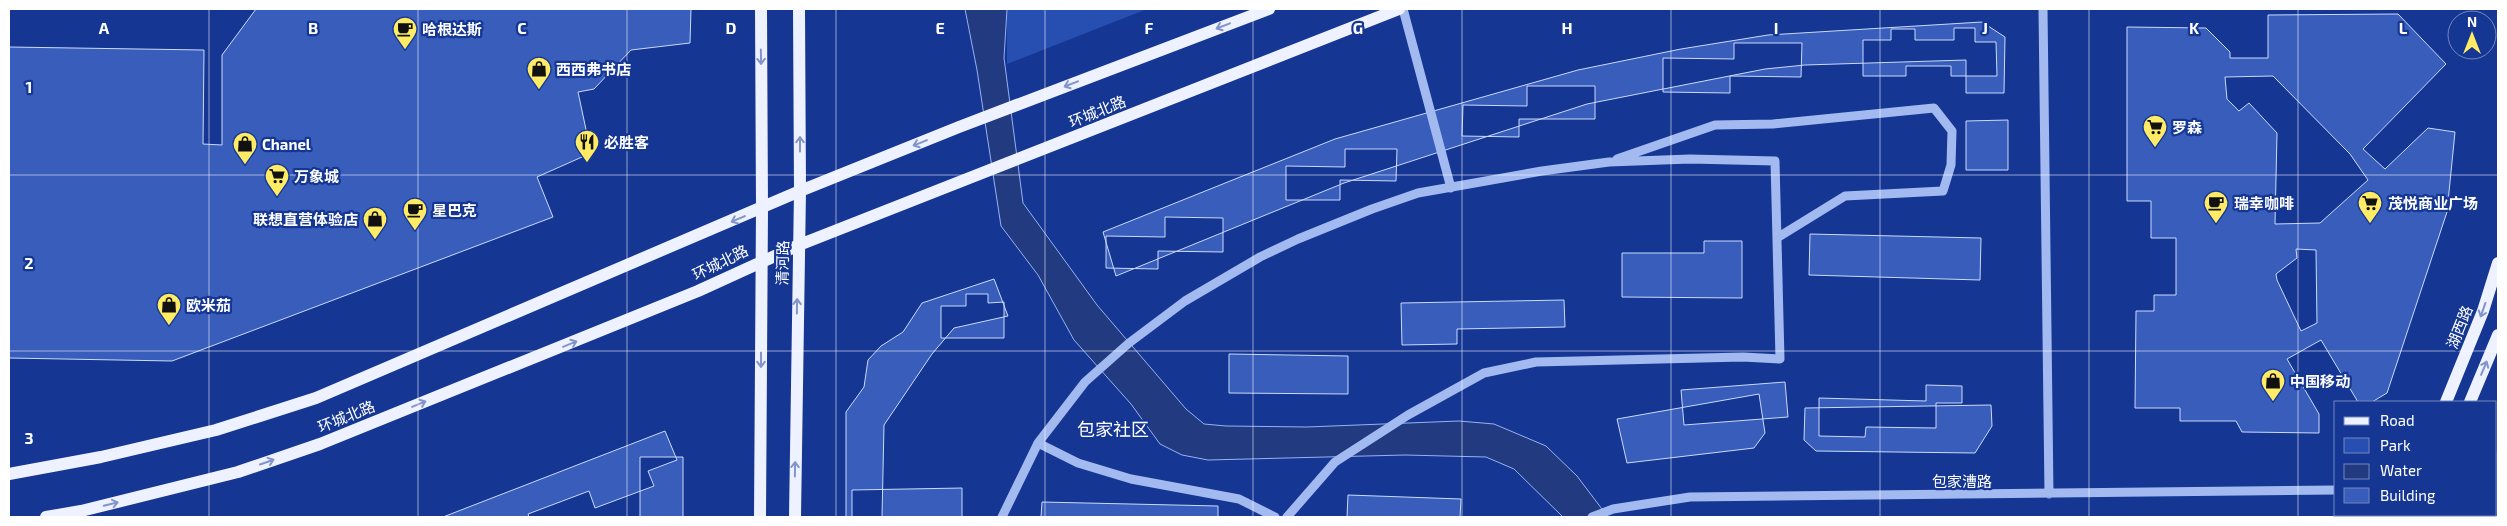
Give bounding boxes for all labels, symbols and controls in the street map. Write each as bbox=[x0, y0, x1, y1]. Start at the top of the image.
north arrow bbox=[2447, 10, 2497, 60]
text: N bbox=[2467, 13, 2477, 30]
cafe icon: 哈根达斯 bbox=[392, 16, 418, 50]
text: A bbox=[99, 18, 110, 37]
text: B bbox=[308, 18, 318, 37]
text: C bbox=[517, 18, 527, 37]
text: D bbox=[726, 18, 737, 37]
text: E bbox=[935, 18, 945, 37]
text: F bbox=[1145, 18, 1154, 37]
text: G bbox=[1353, 18, 1363, 37]
text: H bbox=[1561, 18, 1573, 37]
text: I bbox=[1774, 18, 1778, 37]
text: J bbox=[1982, 18, 1988, 37]
text: K bbox=[2189, 18, 2200, 37]
text: L bbox=[2399, 18, 2408, 37]
place label: 哈根达斯 bbox=[422, 20, 482, 38]
one-way arrow bbox=[1216, 22, 1231, 31]
one-way arrow bbox=[756, 49, 766, 65]
shop icon: 西西弗书店 bbox=[526, 56, 552, 90]
place label: 西西弗书店 bbox=[556, 60, 631, 78]
text: 1 bbox=[26, 77, 32, 96]
one-way arrow bbox=[1064, 80, 1080, 89]
street label: 环城北路 bbox=[1066, 91, 1128, 131]
supermarket icon: 罗森 bbox=[2142, 114, 2168, 148]
place label: 罗森 bbox=[2172, 118, 2202, 136]
restaurant icon: 必胜客 bbox=[574, 129, 600, 163]
shop icon: Chanel bbox=[232, 131, 258, 165]
place label: 必胜客 bbox=[604, 133, 649, 151]
place label: Chanel bbox=[262, 135, 311, 153]
one-way arrow bbox=[795, 136, 805, 152]
one-way arrow bbox=[913, 139, 928, 148]
supermarket icon: 万象城 bbox=[264, 163, 290, 197]
place label: 万象城 bbox=[294, 167, 339, 185]
cafe icon: 瑞幸咖啡 bbox=[2203, 190, 2229, 224]
supermarket icon: 茂悦商业广场 bbox=[2357, 190, 2383, 224]
place label: 瑞幸咖啡 bbox=[2234, 194, 2294, 212]
place label: 茂悦商业广场 bbox=[2388, 194, 2478, 212]
cafe icon: 星巴克 bbox=[402, 197, 428, 231]
place label: 星巴克 bbox=[432, 201, 477, 219]
shop icon: 联想直营体验店 bbox=[362, 206, 388, 240]
place label: 联想直营体验店 bbox=[253, 210, 358, 228]
one-way arrow bbox=[731, 215, 746, 224]
street label: 清河路 bbox=[773, 240, 791, 286]
street label: 环城北路 bbox=[689, 241, 751, 283]
text: 2 bbox=[24, 253, 34, 272]
shop icon: 欧米茄 bbox=[156, 292, 182, 326]
place label: 欧米茄 bbox=[186, 296, 231, 314]
one-way arrow bbox=[793, 298, 802, 314]
one-way arrow bbox=[2478, 301, 2488, 317]
street label: 湖西路 bbox=[2442, 303, 2476, 351]
one-way arrow bbox=[562, 338, 577, 348]
one-way arrow bbox=[756, 352, 766, 368]
one-way arrow bbox=[2480, 361, 2489, 377]
shop icon: 中国移动 bbox=[2260, 368, 2286, 402]
place label: 中国移动 bbox=[2290, 372, 2350, 390]
street label: 环城北路 bbox=[315, 396, 377, 436]
one-way arrow bbox=[411, 399, 427, 408]
legend bbox=[2334, 401, 2497, 516]
text: Road bbox=[2380, 411, 2415, 429]
district label: 包家社区 bbox=[1077, 418, 1149, 440]
text: 3 bbox=[24, 428, 34, 447]
text: Park bbox=[2380, 436, 2411, 454]
one-way arrow bbox=[259, 456, 275, 466]
one-way arrow bbox=[790, 461, 800, 477]
text: Water bbox=[2380, 461, 2422, 479]
street label: 包家漕路 bbox=[1932, 472, 1992, 490]
text: Building bbox=[2380, 486, 2436, 504]
one-way arrow bbox=[102, 499, 118, 508]

